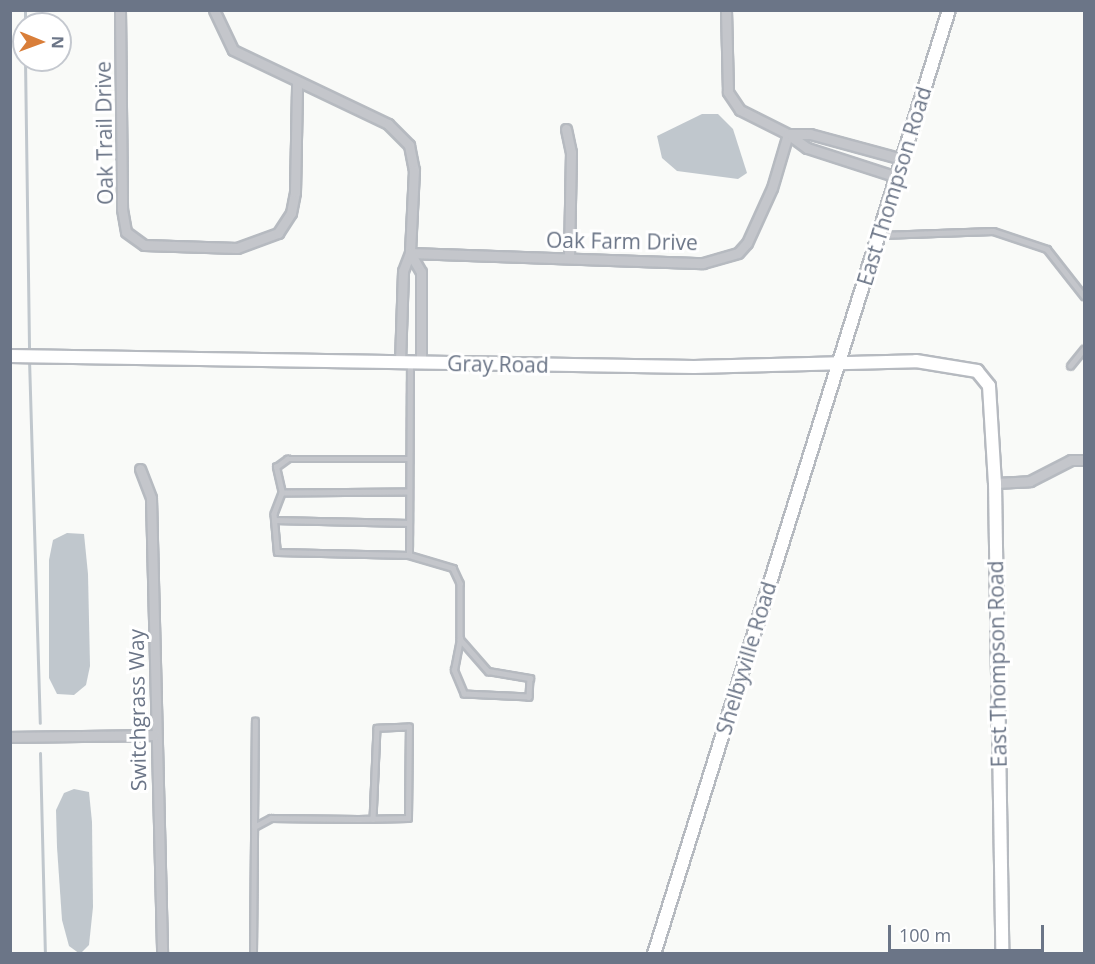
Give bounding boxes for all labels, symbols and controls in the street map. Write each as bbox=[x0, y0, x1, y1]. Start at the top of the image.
north arrow bbox=[12, 12, 72, 72]
text: N bbox=[47, 36, 69, 49]
street label: Oak Trail Drive bbox=[90, 61, 118, 205]
street label: East Thompson Road bbox=[852, 83, 936, 289]
street label: Oak Farm Drive bbox=[546, 227, 698, 255]
street label: Gray Road bbox=[447, 351, 549, 377]
street label: East Thompson Road bbox=[983, 560, 1011, 768]
street label: Shelbyville Road bbox=[711, 578, 781, 738]
street label: Switchgrass Way bbox=[123, 629, 151, 791]
scale bar bbox=[891, 913, 1047, 951]
text: 100 m bbox=[899, 923, 951, 947]

